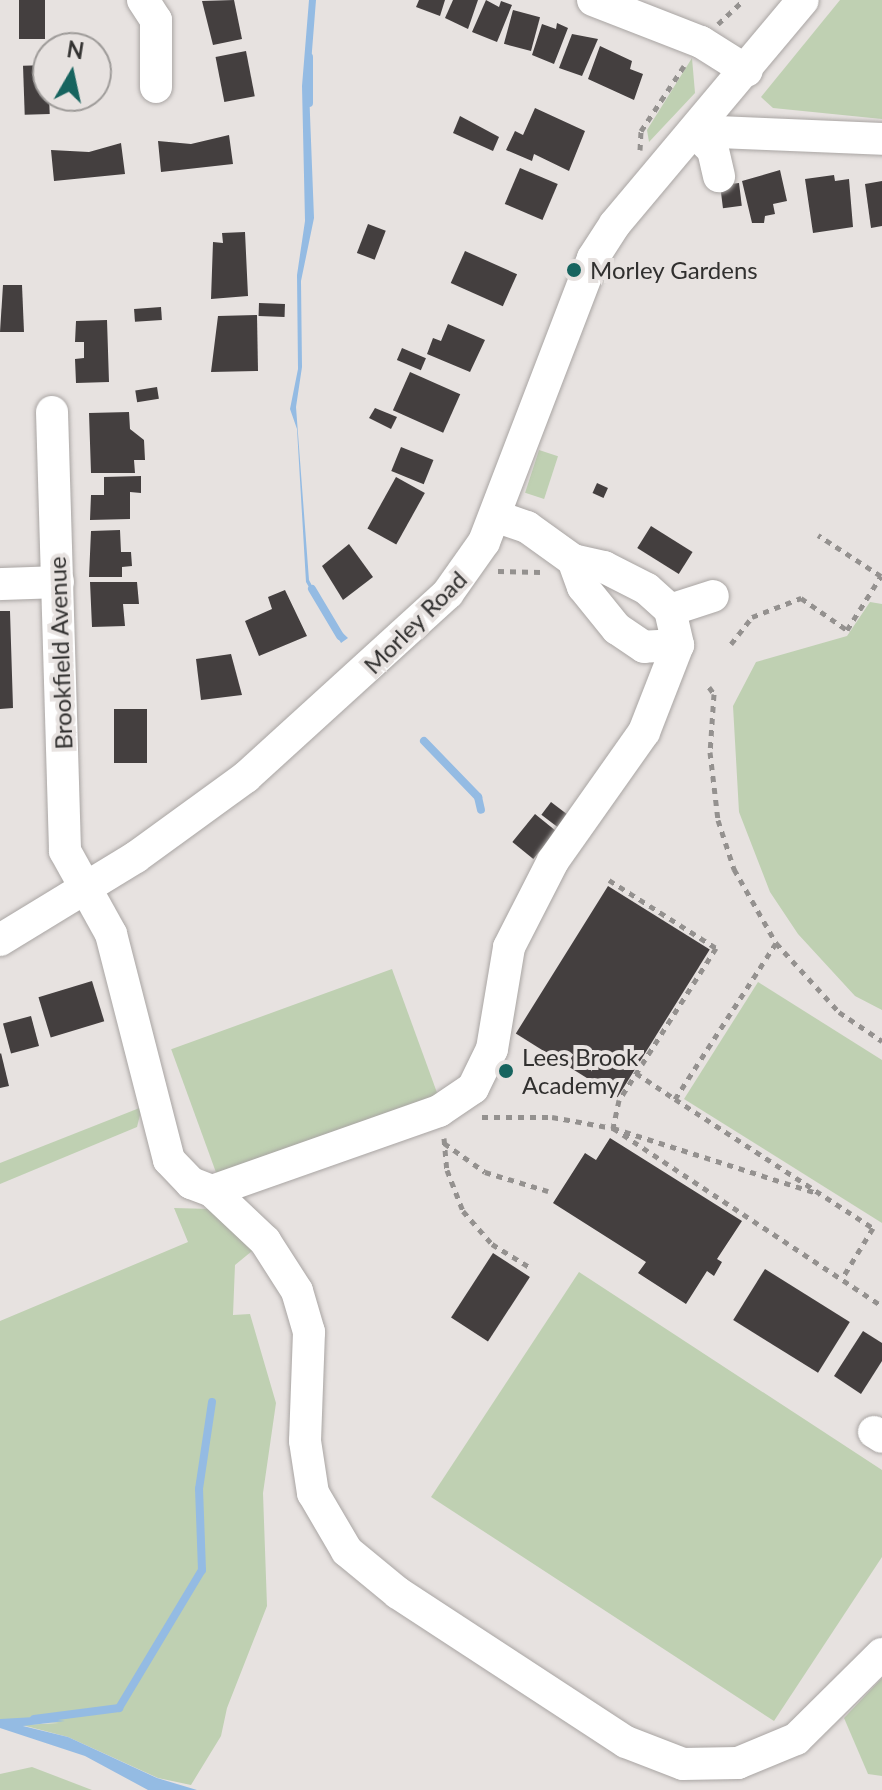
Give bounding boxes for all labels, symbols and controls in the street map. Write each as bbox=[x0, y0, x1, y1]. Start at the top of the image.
north arrow bbox=[32, 32, 112, 112]
text: N bbox=[65, 35, 86, 64]
place label: Morley Gardens bbox=[590, 256, 758, 284]
marker: Morley Gardens bbox=[565, 261, 583, 279]
street label: Brookfield Avenue bbox=[42, 556, 78, 750]
street label: Morley Road bbox=[357, 564, 473, 680]
place label: Lees Brook Academy bbox=[522, 1043, 638, 1099]
marker: Lees Brook Academy bbox=[497, 1062, 515, 1080]

